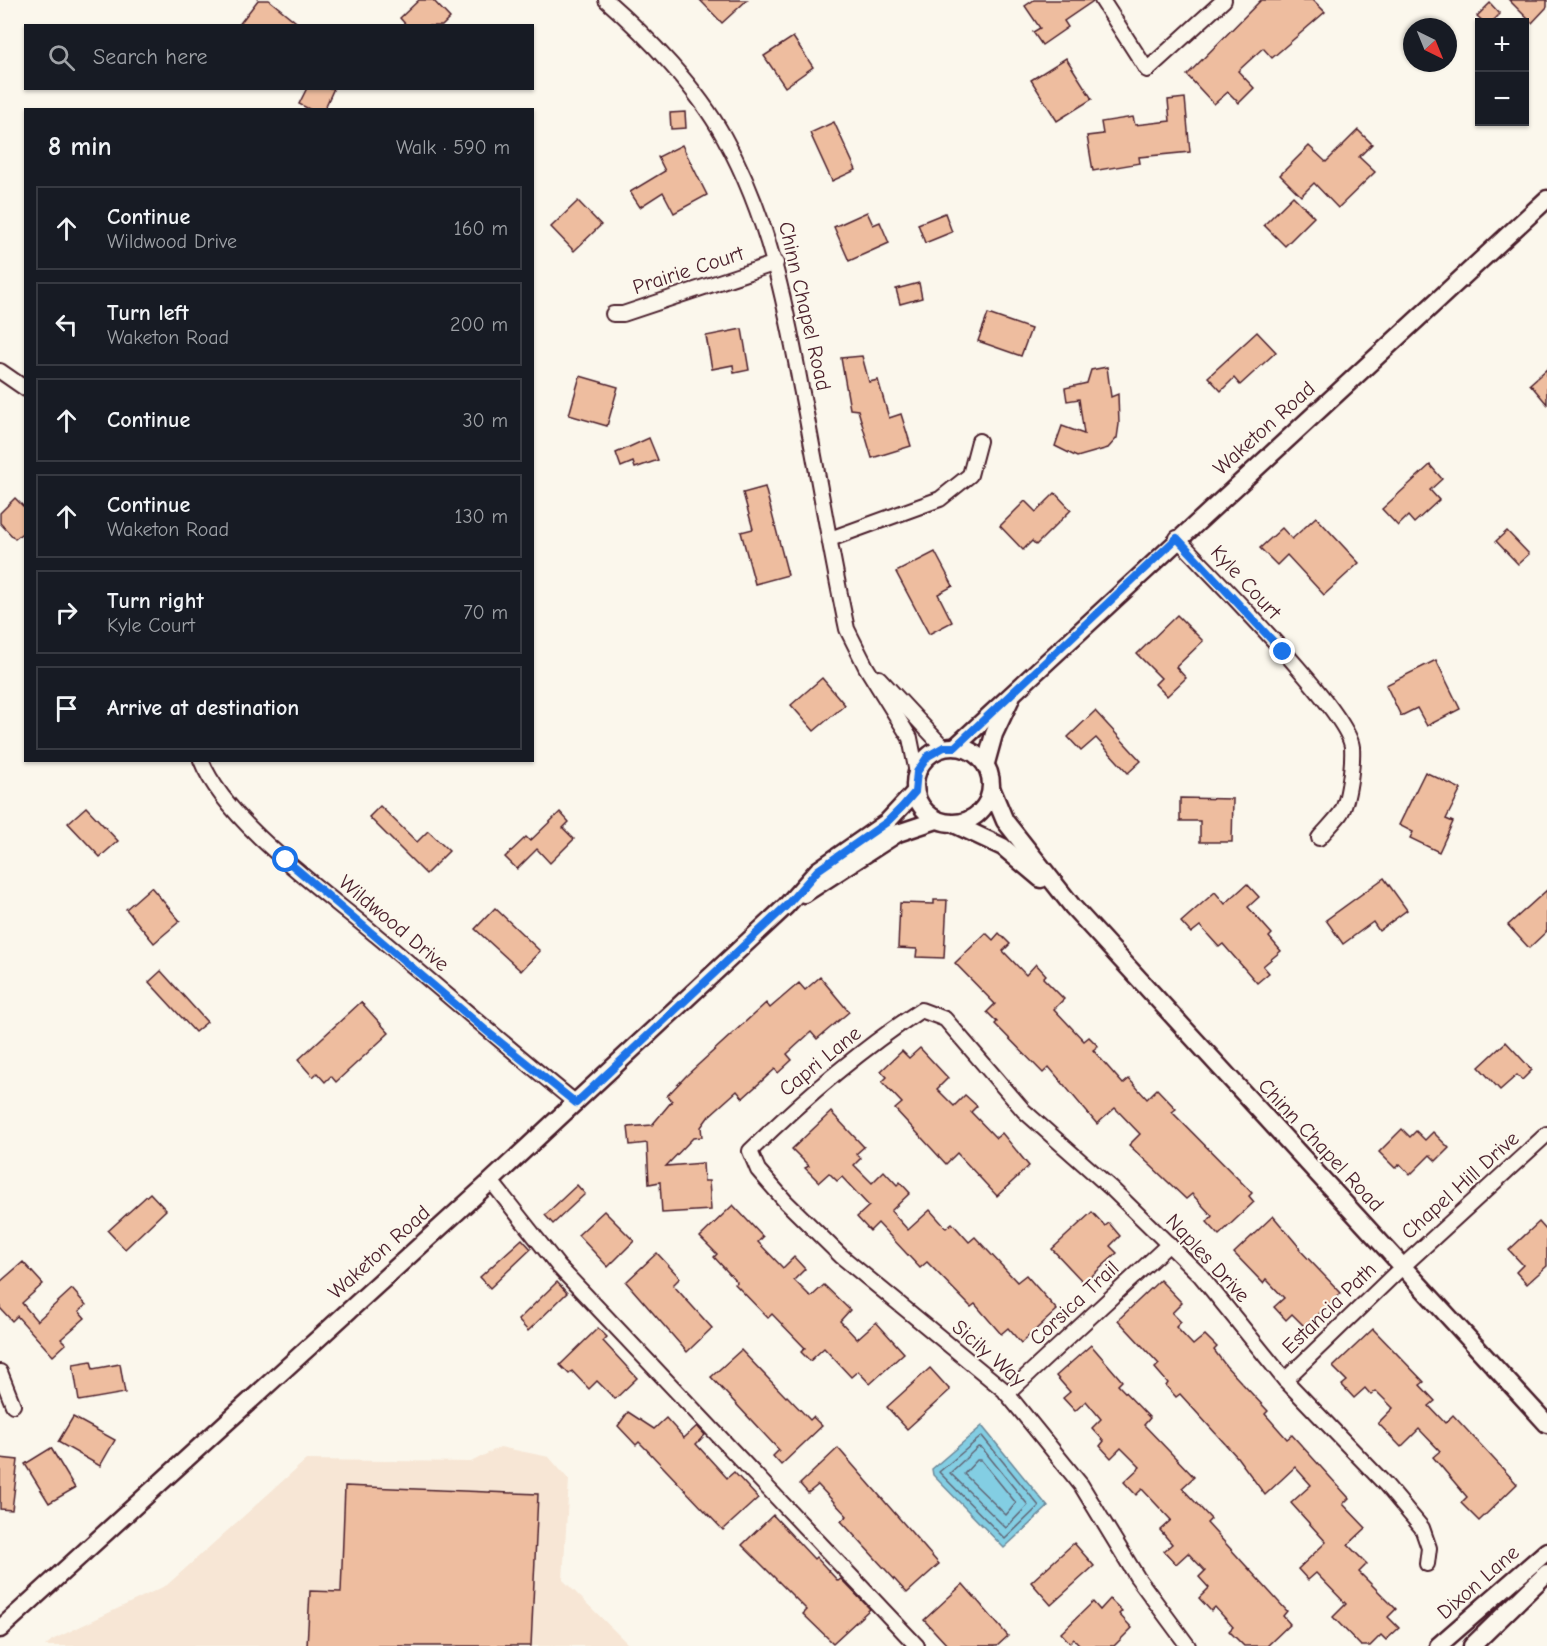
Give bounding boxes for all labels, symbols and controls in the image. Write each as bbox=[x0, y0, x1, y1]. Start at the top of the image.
north arrow bbox=[1403, 18, 1457, 72]
map controls bbox=[1475, 18, 1529, 126]
button: + bbox=[1475, 18, 1529, 72]
search box bbox=[24, 24, 534, 90]
icon: search bbox=[45, 41, 78, 74]
text: Search here bbox=[93, 44, 208, 70]
button: − bbox=[1475, 72, 1529, 126]
text: 8 min bbox=[48, 132, 112, 162]
text: Walk · 590 m bbox=[396, 136, 510, 159]
text: Continue bbox=[107, 204, 190, 230]
icon: ahead bbox=[50, 212, 83, 245]
text: 160 m bbox=[454, 217, 508, 240]
street label: Chinn Chapel Road bbox=[774, 219, 836, 393]
text: Wildwood Drive bbox=[107, 230, 237, 253]
street label: Prairie Court bbox=[630, 241, 747, 299]
text: Turn left bbox=[107, 300, 189, 326]
icon: left bbox=[50, 308, 83, 341]
text: 200 m bbox=[450, 313, 508, 336]
text: Waketon Road bbox=[107, 326, 229, 349]
street label: Waketon Road bbox=[1208, 376, 1320, 480]
icon: ahead bbox=[50, 404, 83, 437]
text: Continue bbox=[107, 407, 190, 433]
text: 30 m bbox=[462, 409, 508, 432]
text: Continue bbox=[107, 492, 190, 518]
icon: ahead bbox=[50, 500, 83, 533]
text: 130 m bbox=[455, 505, 508, 528]
text: Waketon Road bbox=[107, 518, 229, 541]
street label: Kyle Court bbox=[1206, 540, 1287, 625]
text: Turn right bbox=[107, 588, 204, 614]
icon: right bbox=[50, 596, 83, 629]
text: 70 m bbox=[463, 601, 508, 624]
text: Kyle Court bbox=[107, 614, 195, 637]
route end bbox=[1269, 638, 1295, 664]
icon: arrive bbox=[50, 692, 83, 725]
text: Arrive at destination bbox=[107, 695, 299, 721]
route start bbox=[272, 846, 298, 872]
street label: Wildwood Drive bbox=[334, 870, 454, 976]
street label: Capri Lane bbox=[774, 1021, 866, 1101]
street label: Chinn Chapel Road bbox=[1253, 1074, 1389, 1216]
street label: Chapel Hill Drive bbox=[1396, 1126, 1524, 1244]
street label: Waketon Road bbox=[323, 1200, 435, 1304]
street label: Naples Drive bbox=[1161, 1209, 1255, 1307]
street label: Corsica Trail bbox=[1025, 1256, 1123, 1350]
street label: Estancia Path bbox=[1277, 1257, 1381, 1359]
street label: Sicily Way bbox=[947, 1315, 1031, 1392]
street label: Dixon Lane bbox=[1432, 1540, 1524, 1624]

